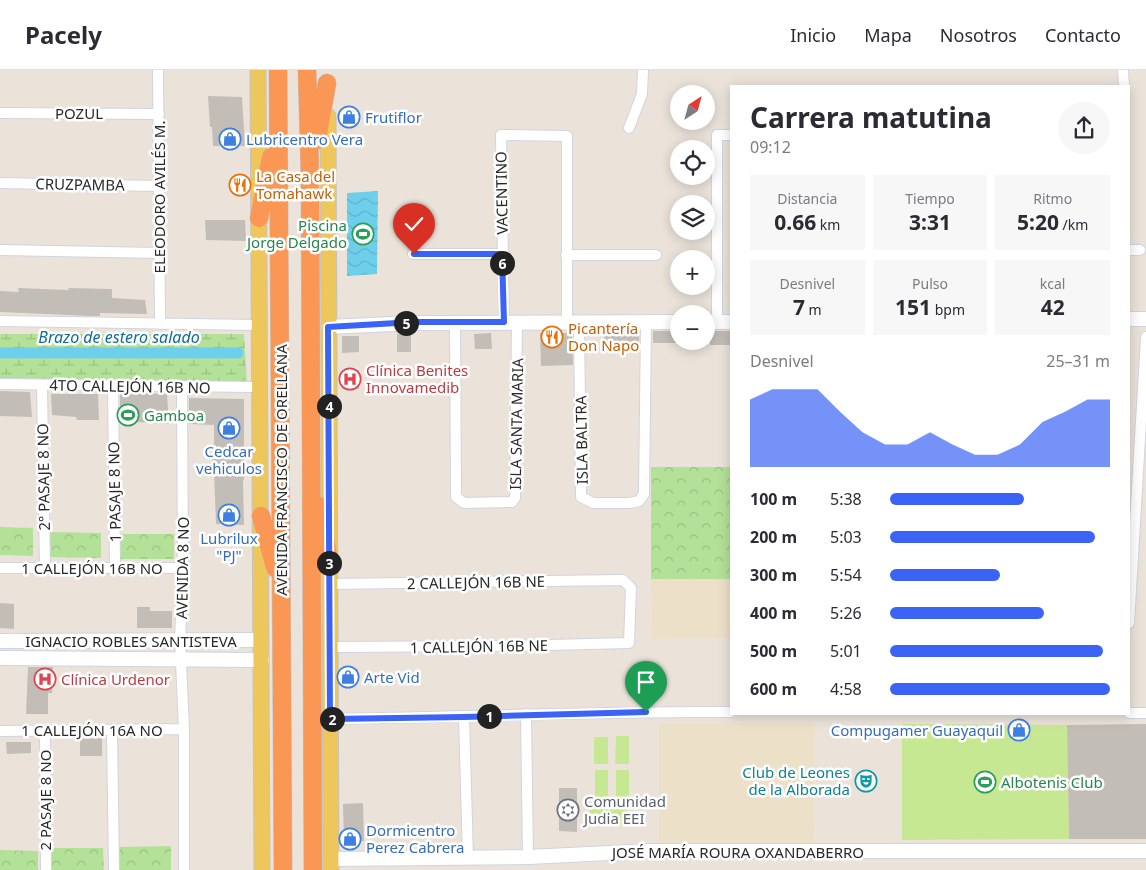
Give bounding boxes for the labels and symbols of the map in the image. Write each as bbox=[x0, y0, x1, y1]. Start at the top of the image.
north arrow bbox=[670, 85, 715, 130]
street label: POZUL bbox=[55, 103, 103, 123]
shop icon: Frutiflor bbox=[337, 105, 361, 129]
place label: Frutiflor bbox=[365, 107, 422, 127]
street label: ELEODORO AVILÉS M. bbox=[149, 121, 169, 273]
shop icon: Lubricentro Vera bbox=[218, 127, 242, 151]
place label: Lubricentro Vera bbox=[246, 129, 363, 149]
street label: VACENTINO bbox=[490, 151, 512, 235]
place label: La Casa del Tomahawk bbox=[256, 166, 335, 203]
street label: CRUZPAMBA bbox=[35, 173, 125, 195]
restaurant icon: La Casa del Tomahawk bbox=[228, 173, 252, 197]
pin bbox=[393, 203, 435, 254]
place label: Piscina Jorge Delgado bbox=[245, 215, 347, 252]
sports icon: Piscina Jorge Delgado bbox=[351, 222, 375, 246]
pin: 6 bbox=[490, 250, 514, 276]
pin: 5 bbox=[394, 310, 418, 336]
place label: Picantería Don Napo bbox=[568, 318, 639, 355]
restaurant icon: Picantería Don Napo bbox=[540, 325, 564, 349]
water label: Brazo de estero salado bbox=[38, 326, 200, 348]
street label: AVENIDA FRANCISCO DE ORELLANA bbox=[271, 344, 291, 596]
street label: ISLA SANTA MARIA bbox=[505, 357, 527, 490]
place label: Clínica Benites Innovamedib bbox=[366, 360, 468, 397]
hospital icon: Clínica Benites Innovamedib bbox=[338, 367, 362, 391]
street label: 4TO CALLEJÓN 16B NO bbox=[49, 375, 211, 397]
pin: 4 bbox=[316, 394, 342, 418]
street label: ISLA BALTRA bbox=[570, 395, 592, 485]
sports icon: Gamboa bbox=[116, 403, 140, 427]
place label: Gamboa bbox=[144, 405, 204, 425]
shop icon: Cedcar vehiculos bbox=[217, 416, 241, 440]
street label: 2° PASAJE 8 NO bbox=[32, 423, 54, 531]
street label: 1 PASAJE 8 NO bbox=[103, 441, 125, 543]
place label: Cedcar vehiculos bbox=[196, 441, 262, 478]
shop icon: Lubrilux "PJ" bbox=[217, 503, 241, 527]
street label: AVENIDA 8 NO bbox=[171, 517, 193, 619]
place label: Lubrilux "PJ" bbox=[200, 528, 258, 565]
pin: 3 bbox=[316, 550, 342, 576]
street label: 1 CALLEJÓN 16B NO bbox=[21, 558, 163, 578]
street label: 2 CALLEJÓN 16B NE bbox=[407, 571, 545, 593]
street label: IGNACIO ROBLES SANTISTEVA bbox=[25, 631, 237, 651]
street label: 1 CALLEJÓN 16B NE bbox=[410, 635, 548, 657]
pin bbox=[625, 661, 667, 712]
shop icon: Arte Vid bbox=[336, 665, 360, 689]
hospital icon: Clínica Urdenor bbox=[33, 667, 57, 691]
place label: Arte Vid bbox=[364, 667, 420, 687]
place label: Clínica Urdenor bbox=[61, 669, 170, 689]
pin: 1 bbox=[476, 704, 502, 728]
pin: 2 bbox=[320, 706, 344, 732]
shop icon: Compugamer Guayaquil bbox=[1007, 718, 1031, 742]
street label: 1 CALLEJÓN 16A NO bbox=[21, 720, 163, 740]
place label: Compugamer Guayaquil bbox=[831, 720, 1003, 740]
street label: 2 PASAJE 8 NO bbox=[35, 750, 55, 850]
place label: Club de Leones de la Alborada bbox=[742, 762, 850, 799]
theatre icon: Club de Leones de la Alborada bbox=[854, 769, 878, 793]
sports icon: Albotenis Club bbox=[973, 770, 997, 794]
place label: Albotenis Club bbox=[1001, 772, 1103, 792]
place label: Comunidad Judia EEI bbox=[582, 791, 666, 828]
synagogue icon: Comunidad Judia EEI bbox=[556, 798, 580, 822]
place label: Dormicentro Perez Cabrera bbox=[366, 820, 464, 857]
shop icon: Dormicentro Perez Cabrera bbox=[338, 827, 362, 851]
street label: JOSÉ MARÍA ROURA OXANDABERRO bbox=[610, 842, 864, 862]

